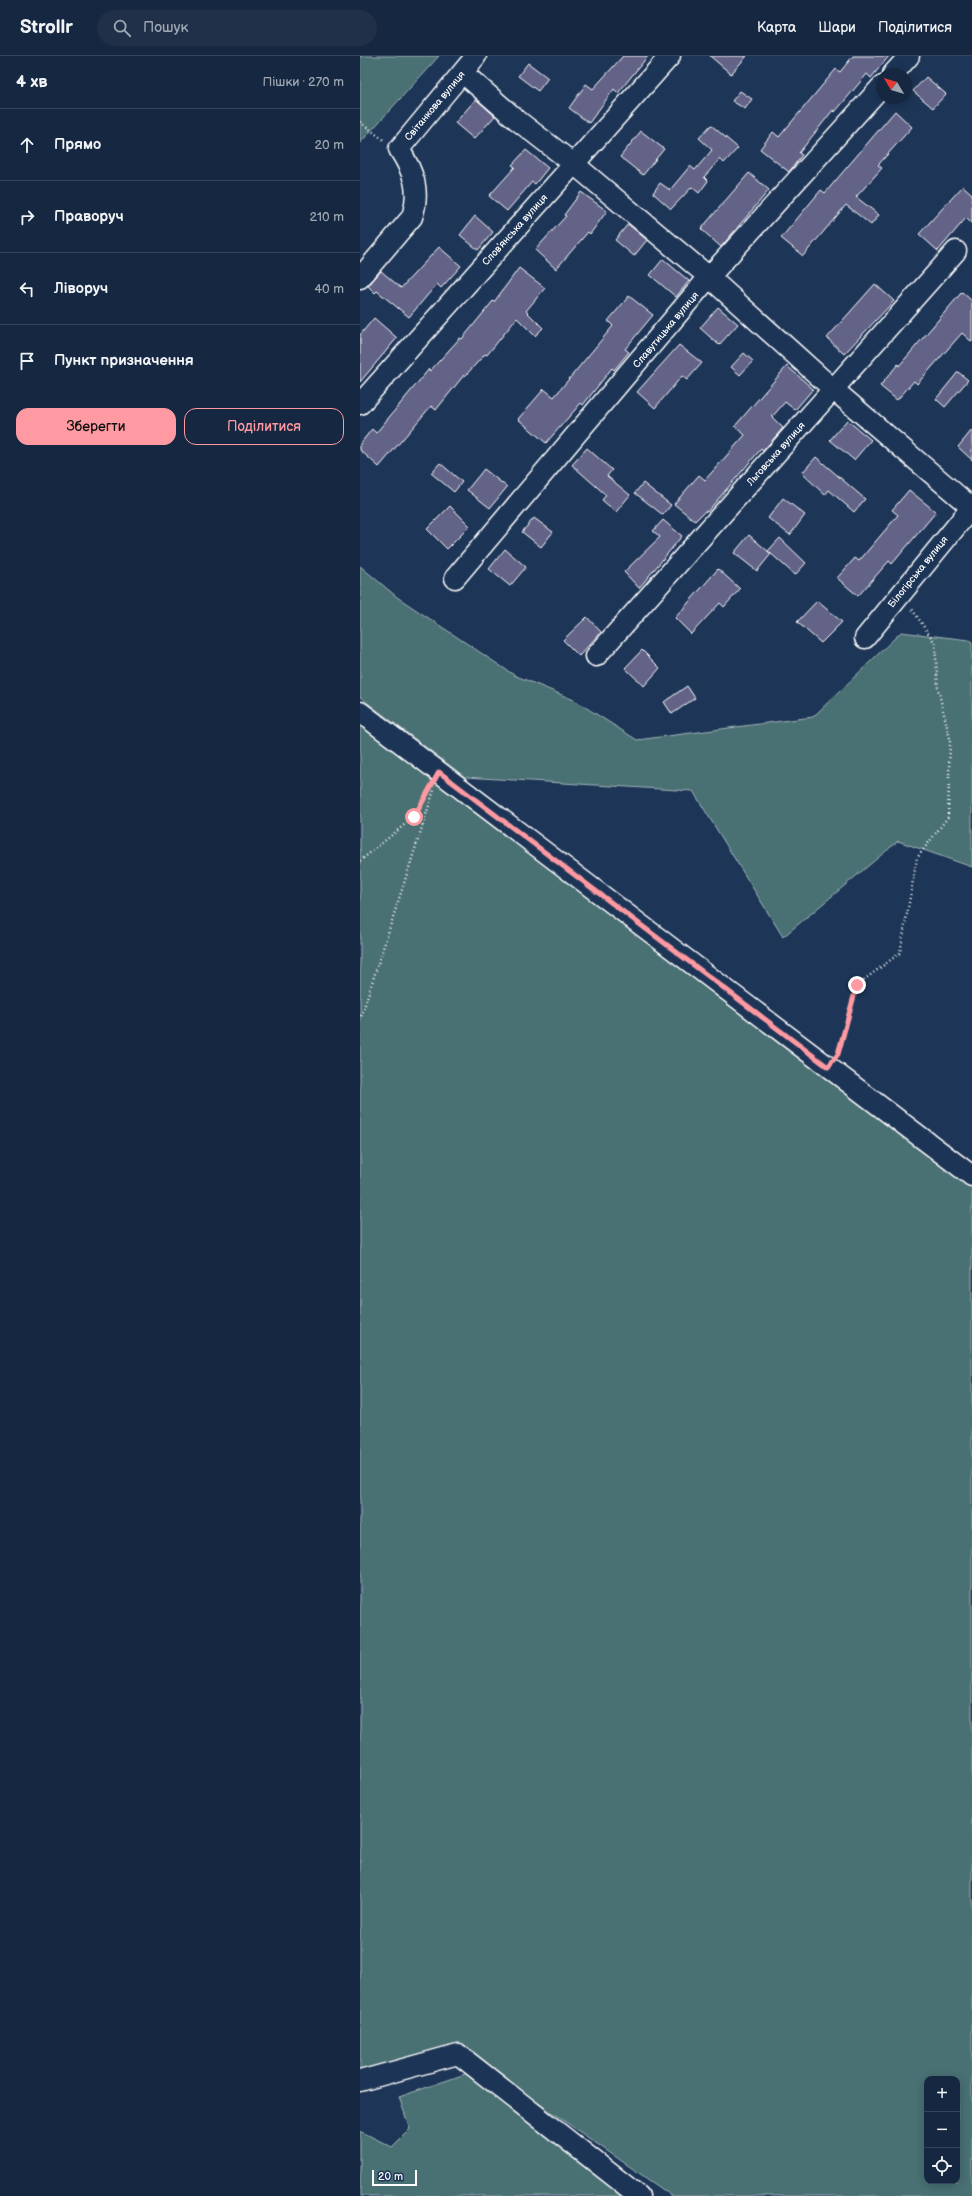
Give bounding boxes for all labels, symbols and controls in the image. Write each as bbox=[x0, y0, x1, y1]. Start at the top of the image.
search box bbox=[97, 10, 377, 46]
text: Strollr bbox=[20, 16, 73, 39]
icon: search bbox=[111, 17, 133, 39]
text: Пошук bbox=[143, 18, 189, 37]
text: Карта bbox=[757, 19, 796, 36]
text: Шари bbox=[818, 19, 856, 36]
text: Поділитися bbox=[878, 19, 952, 36]
street label: Світанкова вулиця bbox=[402, 68, 468, 143]
north arrow bbox=[876, 68, 912, 104]
text: 4 хв bbox=[16, 72, 48, 92]
text: Пішки · 270 m bbox=[262, 74, 344, 90]
icon: ahead bbox=[16, 134, 38, 156]
text: Прямо bbox=[54, 135, 101, 154]
text: 20 m bbox=[314, 137, 344, 153]
street label: Словʼянська вулиця bbox=[480, 192, 550, 268]
icon: right bbox=[16, 206, 38, 228]
text: Праворуч bbox=[54, 207, 124, 226]
text: 210 m bbox=[310, 209, 344, 225]
icon: left bbox=[16, 278, 38, 300]
text: Ліворуч bbox=[54, 279, 108, 298]
text: 40 m bbox=[314, 281, 344, 297]
street label: Славутицька вулиця bbox=[631, 289, 702, 370]
icon: arrive bbox=[16, 350, 38, 372]
text: Пункт призначення bbox=[54, 351, 194, 370]
button: Зберегти bbox=[16, 408, 176, 445]
button: Поділитися bbox=[184, 408, 344, 445]
street label: Льговська вулиця bbox=[744, 419, 808, 489]
street label: Білогірська вулиця bbox=[885, 534, 951, 610]
route start bbox=[405, 808, 423, 826]
route end bbox=[848, 976, 866, 994]
map controls bbox=[924, 2076, 960, 2184]
button: + bbox=[924, 2076, 960, 2112]
button: − bbox=[924, 2112, 960, 2148]
button: locate bbox=[924, 2148, 960, 2184]
scale bar bbox=[372, 2168, 417, 2187]
text: 20 m bbox=[378, 2170, 403, 2183]

